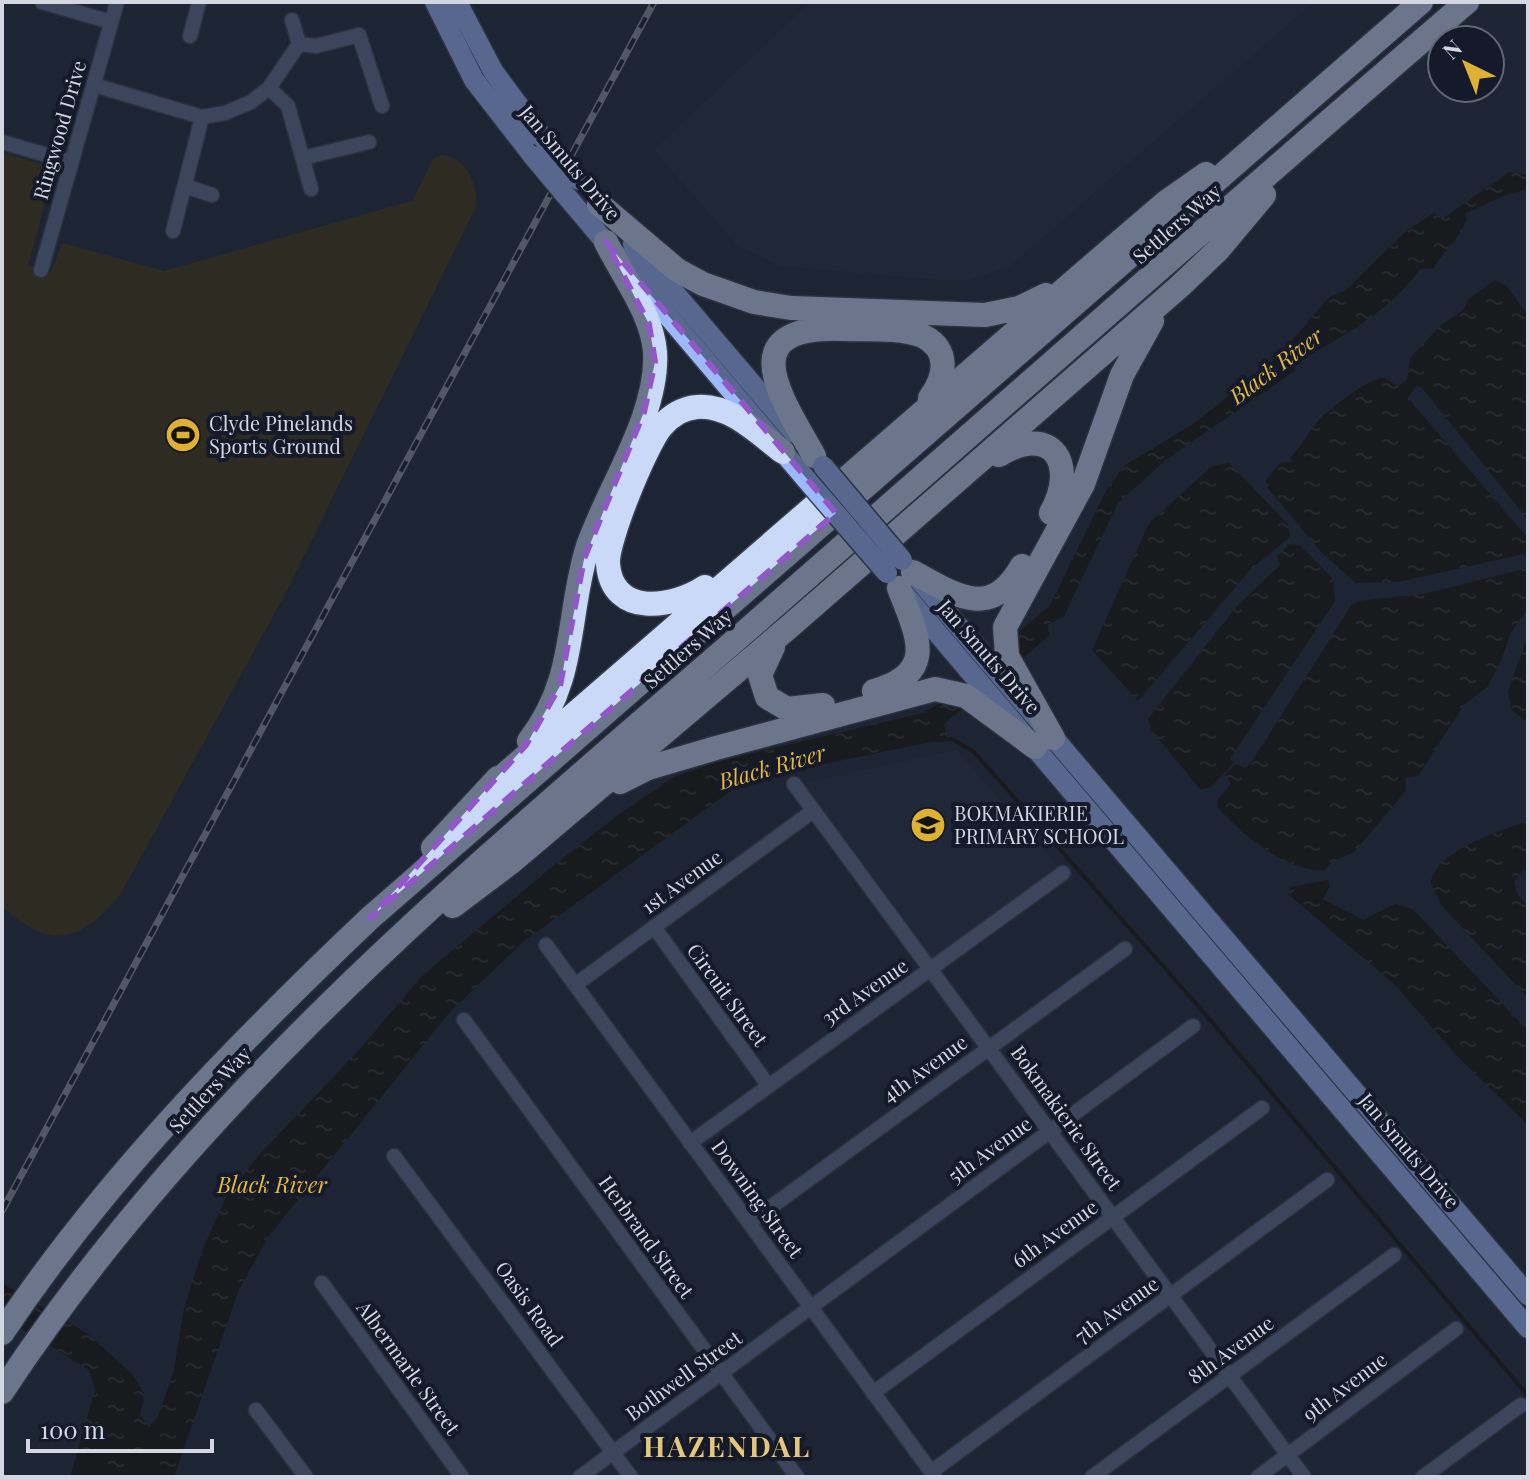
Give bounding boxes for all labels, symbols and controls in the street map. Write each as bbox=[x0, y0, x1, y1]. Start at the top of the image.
north arrow bbox=[1426, 24, 1506, 104]
text: N bbox=[1436, 32, 1468, 65]
street label: Ringwood Drive bbox=[26, 57, 91, 202]
street label: Jan Smuts Drive bbox=[514, 98, 627, 226]
street label: Settlers Way bbox=[1126, 177, 1226, 269]
water label: Black River bbox=[1222, 320, 1329, 411]
place label: Clyde Pinelands Sports Ground bbox=[209, 409, 353, 459]
sports icon: Clyde Pinelands Sports Ground bbox=[164, 416, 202, 454]
street label: Jan Smuts Drive bbox=[932, 592, 1047, 719]
street label: Settlers Way bbox=[637, 602, 737, 694]
water label: Black River bbox=[714, 736, 829, 796]
place label: BOKMAKIERIE PRIMARY SCHOOL bbox=[954, 799, 1124, 849]
school or university icon: BOKMAKIERIE PRIMARY SCHOOL bbox=[909, 806, 947, 844]
street label: 1st Avenue bbox=[635, 842, 727, 919]
street label: Circuit Street bbox=[682, 937, 775, 1052]
street label: 3rd Avenue bbox=[816, 951, 913, 1030]
street label: 4th Avenue bbox=[876, 1028, 972, 1108]
street label: Bokmakierie Street bbox=[1006, 1039, 1129, 1196]
street label: Settlers Way bbox=[162, 1040, 256, 1138]
street label: Jan Smuts Drive bbox=[1353, 1086, 1466, 1214]
street label: 5th Avenue bbox=[942, 1109, 1036, 1188]
street label: Downing Street bbox=[706, 1134, 811, 1263]
water label: Black River bbox=[216, 1169, 327, 1199]
street label: Herbrand Street bbox=[593, 1169, 702, 1304]
street label: 6th Avenue bbox=[1006, 1193, 1102, 1273]
street label: Oasis Road bbox=[490, 1255, 570, 1351]
street label: 7th Avenue bbox=[1069, 1269, 1163, 1348]
street label: Albermarle Street bbox=[351, 1294, 467, 1440]
street label: 8th Avenue bbox=[1182, 1309, 1278, 1389]
street label: Bothwell Street bbox=[620, 1323, 747, 1426]
street label: 9th Avenue bbox=[1296, 1345, 1392, 1426]
scale bar bbox=[28, 1403, 212, 1453]
text: 100 m bbox=[40, 1413, 105, 1445]
district label: HAZENDAL bbox=[643, 1427, 811, 1464]

